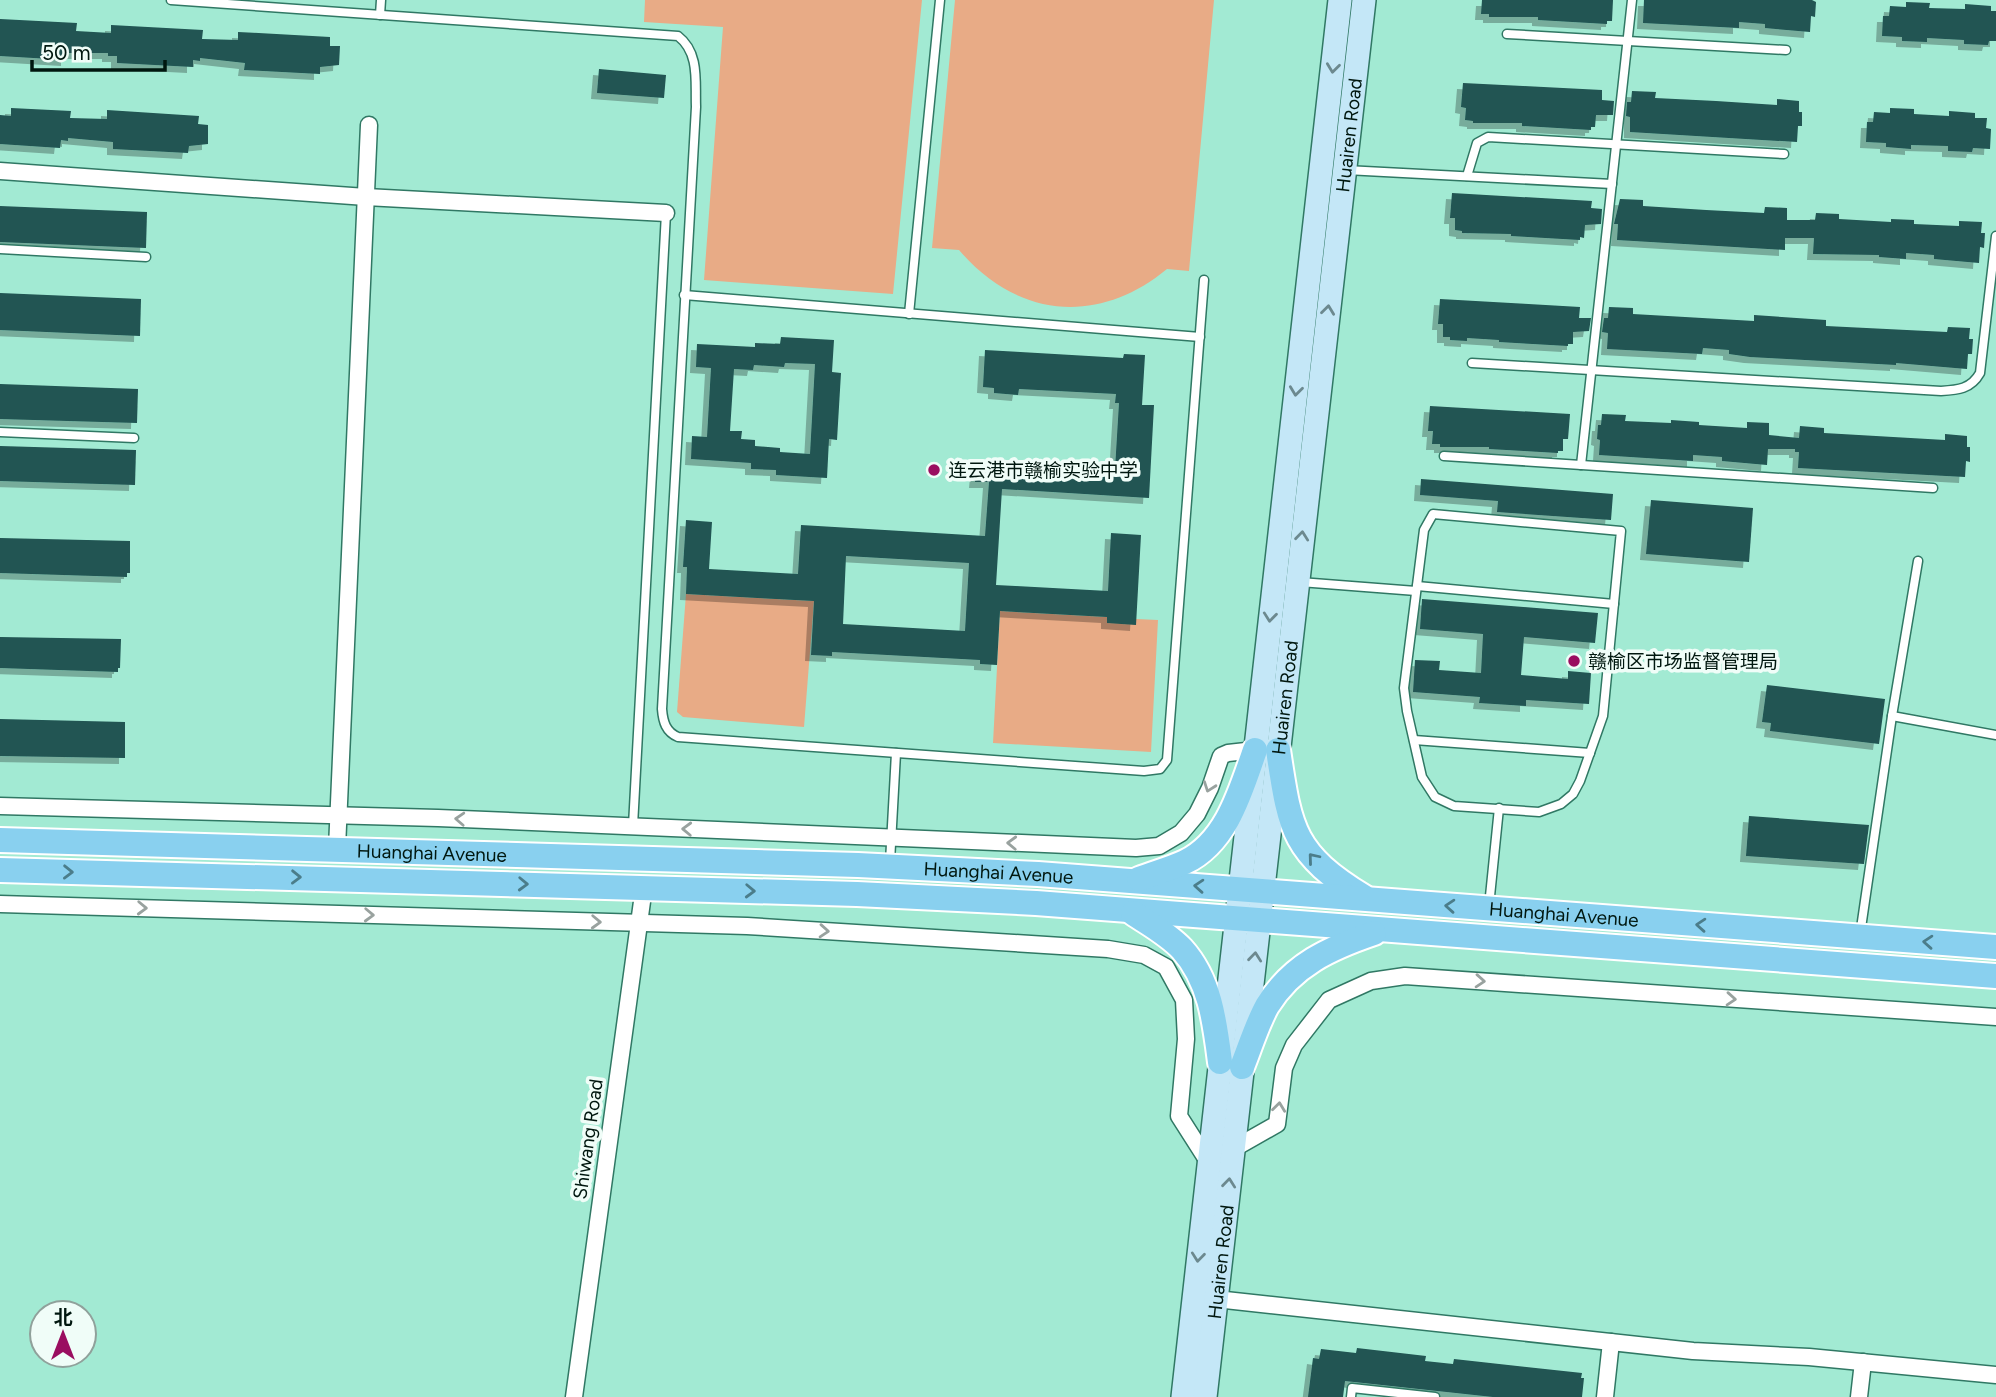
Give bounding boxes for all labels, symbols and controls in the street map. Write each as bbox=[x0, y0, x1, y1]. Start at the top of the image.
scale bar bbox=[32, 28, 164, 72]
text: 50 m bbox=[42, 40, 91, 65]
one-way arrow bbox=[1325, 62, 1340, 74]
street label: Huairen Road bbox=[1331, 77, 1367, 194]
one-way arrow bbox=[1321, 304, 1336, 316]
one-way arrow bbox=[1288, 385, 1303, 397]
place label: 连云港市赣榆实验中学 bbox=[948, 459, 1138, 482]
marker: 连云港市赣榆实验中学 bbox=[926, 462, 942, 478]
one-way arrow bbox=[1295, 530, 1310, 542]
one-way arrow bbox=[1263, 611, 1278, 623]
street label: Huairen Road bbox=[1267, 639, 1303, 756]
place label: 赣榆区市场监督管理局 bbox=[1588, 650, 1778, 673]
marker: 赣榆区市场监督管理局 bbox=[1566, 653, 1582, 669]
one-way arrow bbox=[1204, 780, 1218, 792]
one-way arrow bbox=[454, 811, 465, 826]
one-way arrow bbox=[681, 821, 692, 836]
one-way arrow bbox=[1006, 835, 1017, 850]
street label: Huanghai Avenue bbox=[356, 839, 507, 866]
one-way arrow bbox=[1309, 854, 1322, 866]
street label: Huanghai Avenue bbox=[923, 857, 1074, 888]
one-way arrow bbox=[63, 864, 74, 879]
one-way arrow bbox=[291, 869, 301, 885]
one-way arrow bbox=[518, 876, 529, 891]
one-way arrow bbox=[1193, 879, 1204, 894]
one-way arrow bbox=[745, 883, 756, 898]
street label: Huanghai Avenue bbox=[1488, 897, 1640, 931]
one-way arrow bbox=[1444, 899, 1455, 914]
one-way arrow bbox=[136, 901, 147, 916]
one-way arrow bbox=[364, 908, 375, 923]
one-way arrow bbox=[592, 914, 602, 930]
one-way arrow bbox=[1695, 918, 1706, 933]
one-way arrow bbox=[819, 923, 830, 938]
one-way arrow bbox=[1922, 935, 1933, 950]
one-way arrow bbox=[1247, 951, 1262, 962]
one-way arrow bbox=[1474, 973, 1485, 988]
one-way arrow bbox=[1726, 991, 1737, 1006]
street label: Shiwang Road bbox=[568, 1077, 608, 1201]
one-way arrow bbox=[1271, 1101, 1286, 1113]
one-way arrow bbox=[1222, 1177, 1237, 1189]
street label: Huairen Road bbox=[1202, 1203, 1238, 1320]
one-way arrow bbox=[1191, 1251, 1206, 1263]
north arrow bbox=[28, 1299, 98, 1369]
text: 北 bbox=[53, 1306, 73, 1329]

